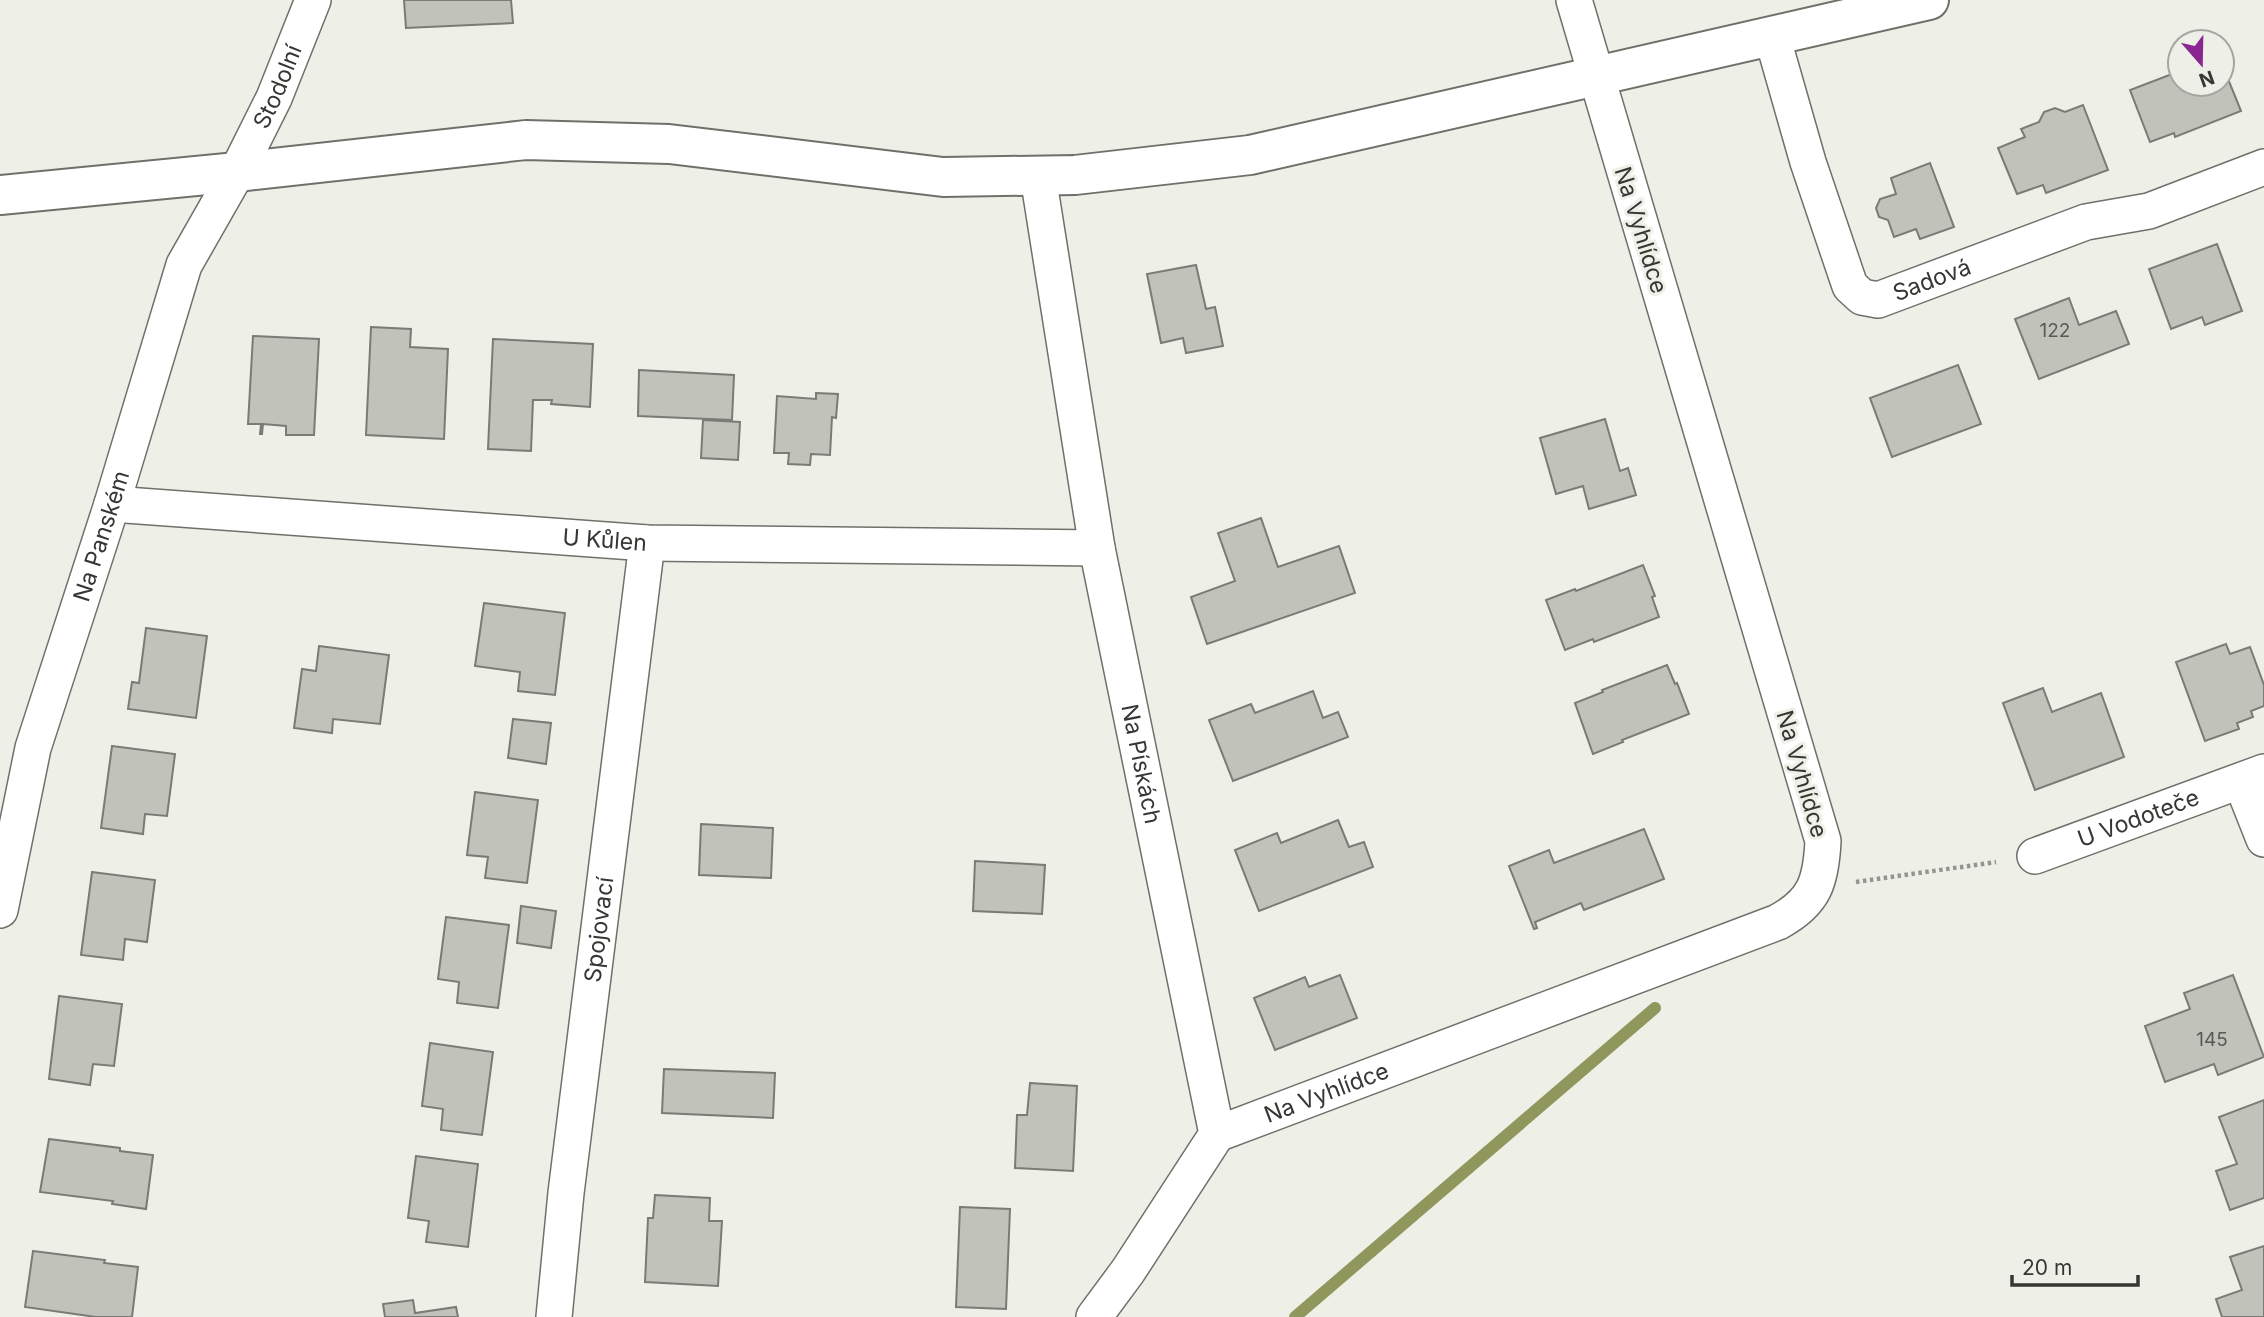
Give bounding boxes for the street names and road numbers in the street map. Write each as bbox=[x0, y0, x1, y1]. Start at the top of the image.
street label: Stodolní bbox=[247, 40, 308, 133]
street label: Na Vyhlídce bbox=[1608, 163, 1674, 297]
street label: Sadová bbox=[1889, 253, 1975, 307]
street label: Na Panském bbox=[67, 467, 135, 605]
street label: U Kůlen bbox=[562, 523, 648, 557]
street label: Na Pískách bbox=[1115, 702, 1167, 826]
street label: Na Vyhlídce bbox=[1770, 707, 1834, 841]
street label: U Vodoteče bbox=[2074, 783, 2203, 853]
street label: Spojovací bbox=[578, 875, 619, 984]
street label: Na Vyhlídce bbox=[1260, 1056, 1393, 1129]

